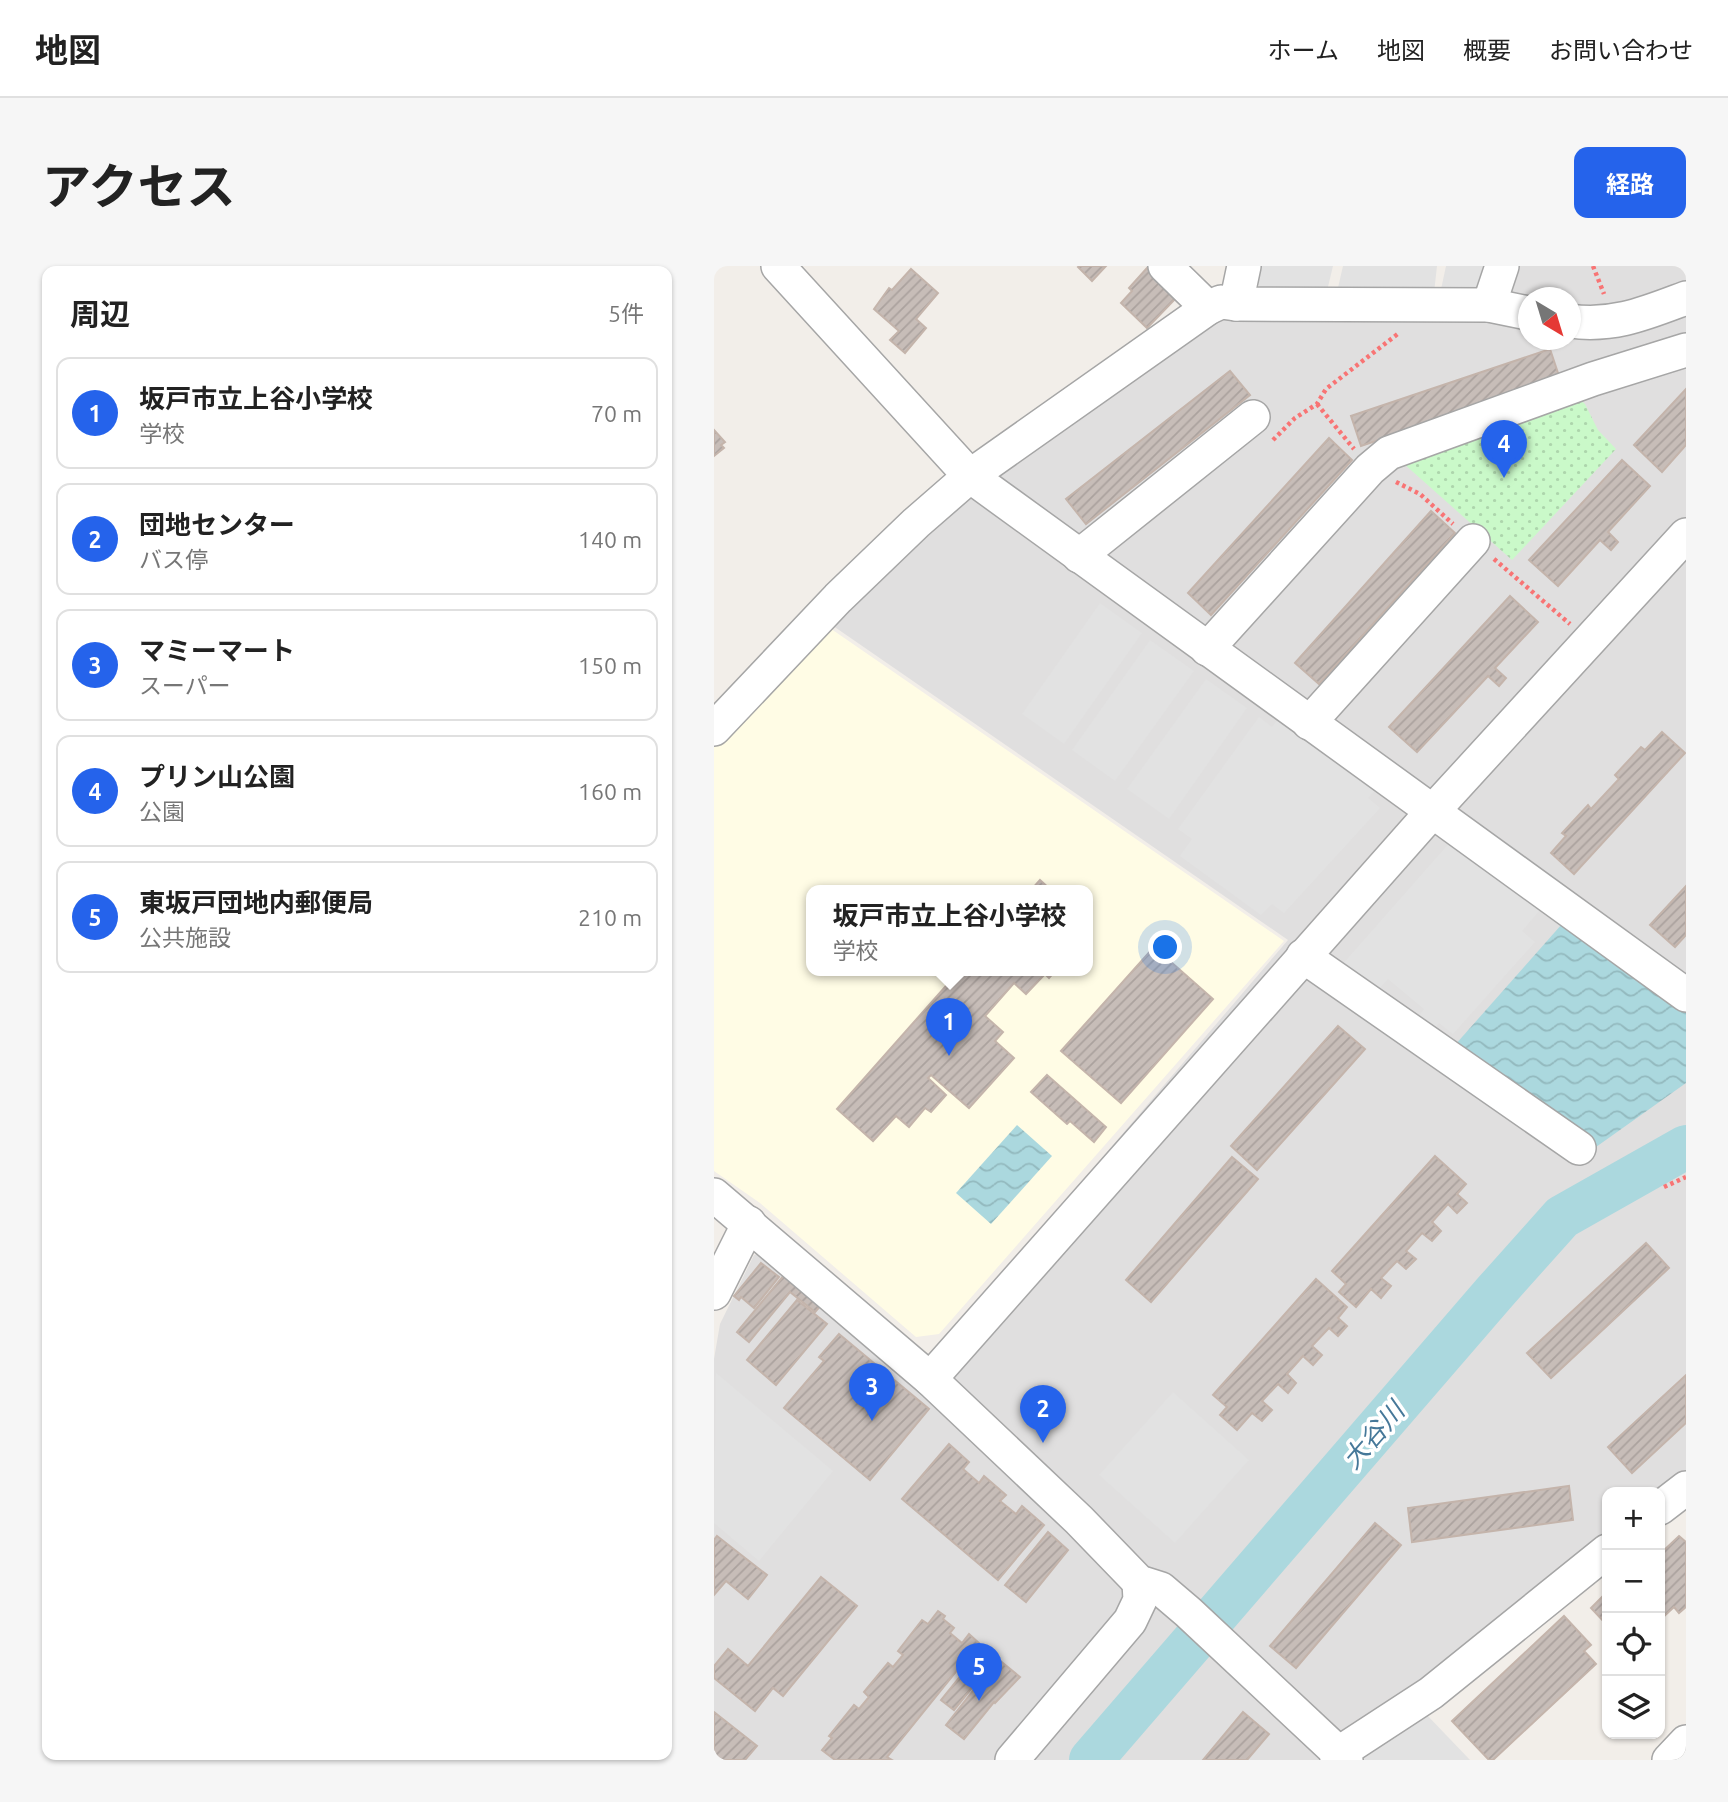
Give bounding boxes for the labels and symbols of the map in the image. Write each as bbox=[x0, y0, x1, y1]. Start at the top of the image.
north arrow bbox=[1518, 287, 1581, 350]
pin: 4 bbox=[1481, 420, 1527, 478]
your location bbox=[1148, 930, 1182, 964]
pin: 1 bbox=[926, 998, 972, 1056]
pin: 3 bbox=[849, 1363, 895, 1421]
pin: 2 bbox=[1020, 1385, 1066, 1443]
water label: 大谷川 bbox=[1336, 1394, 1411, 1474]
pin: 5 bbox=[956, 1643, 1002, 1701]

